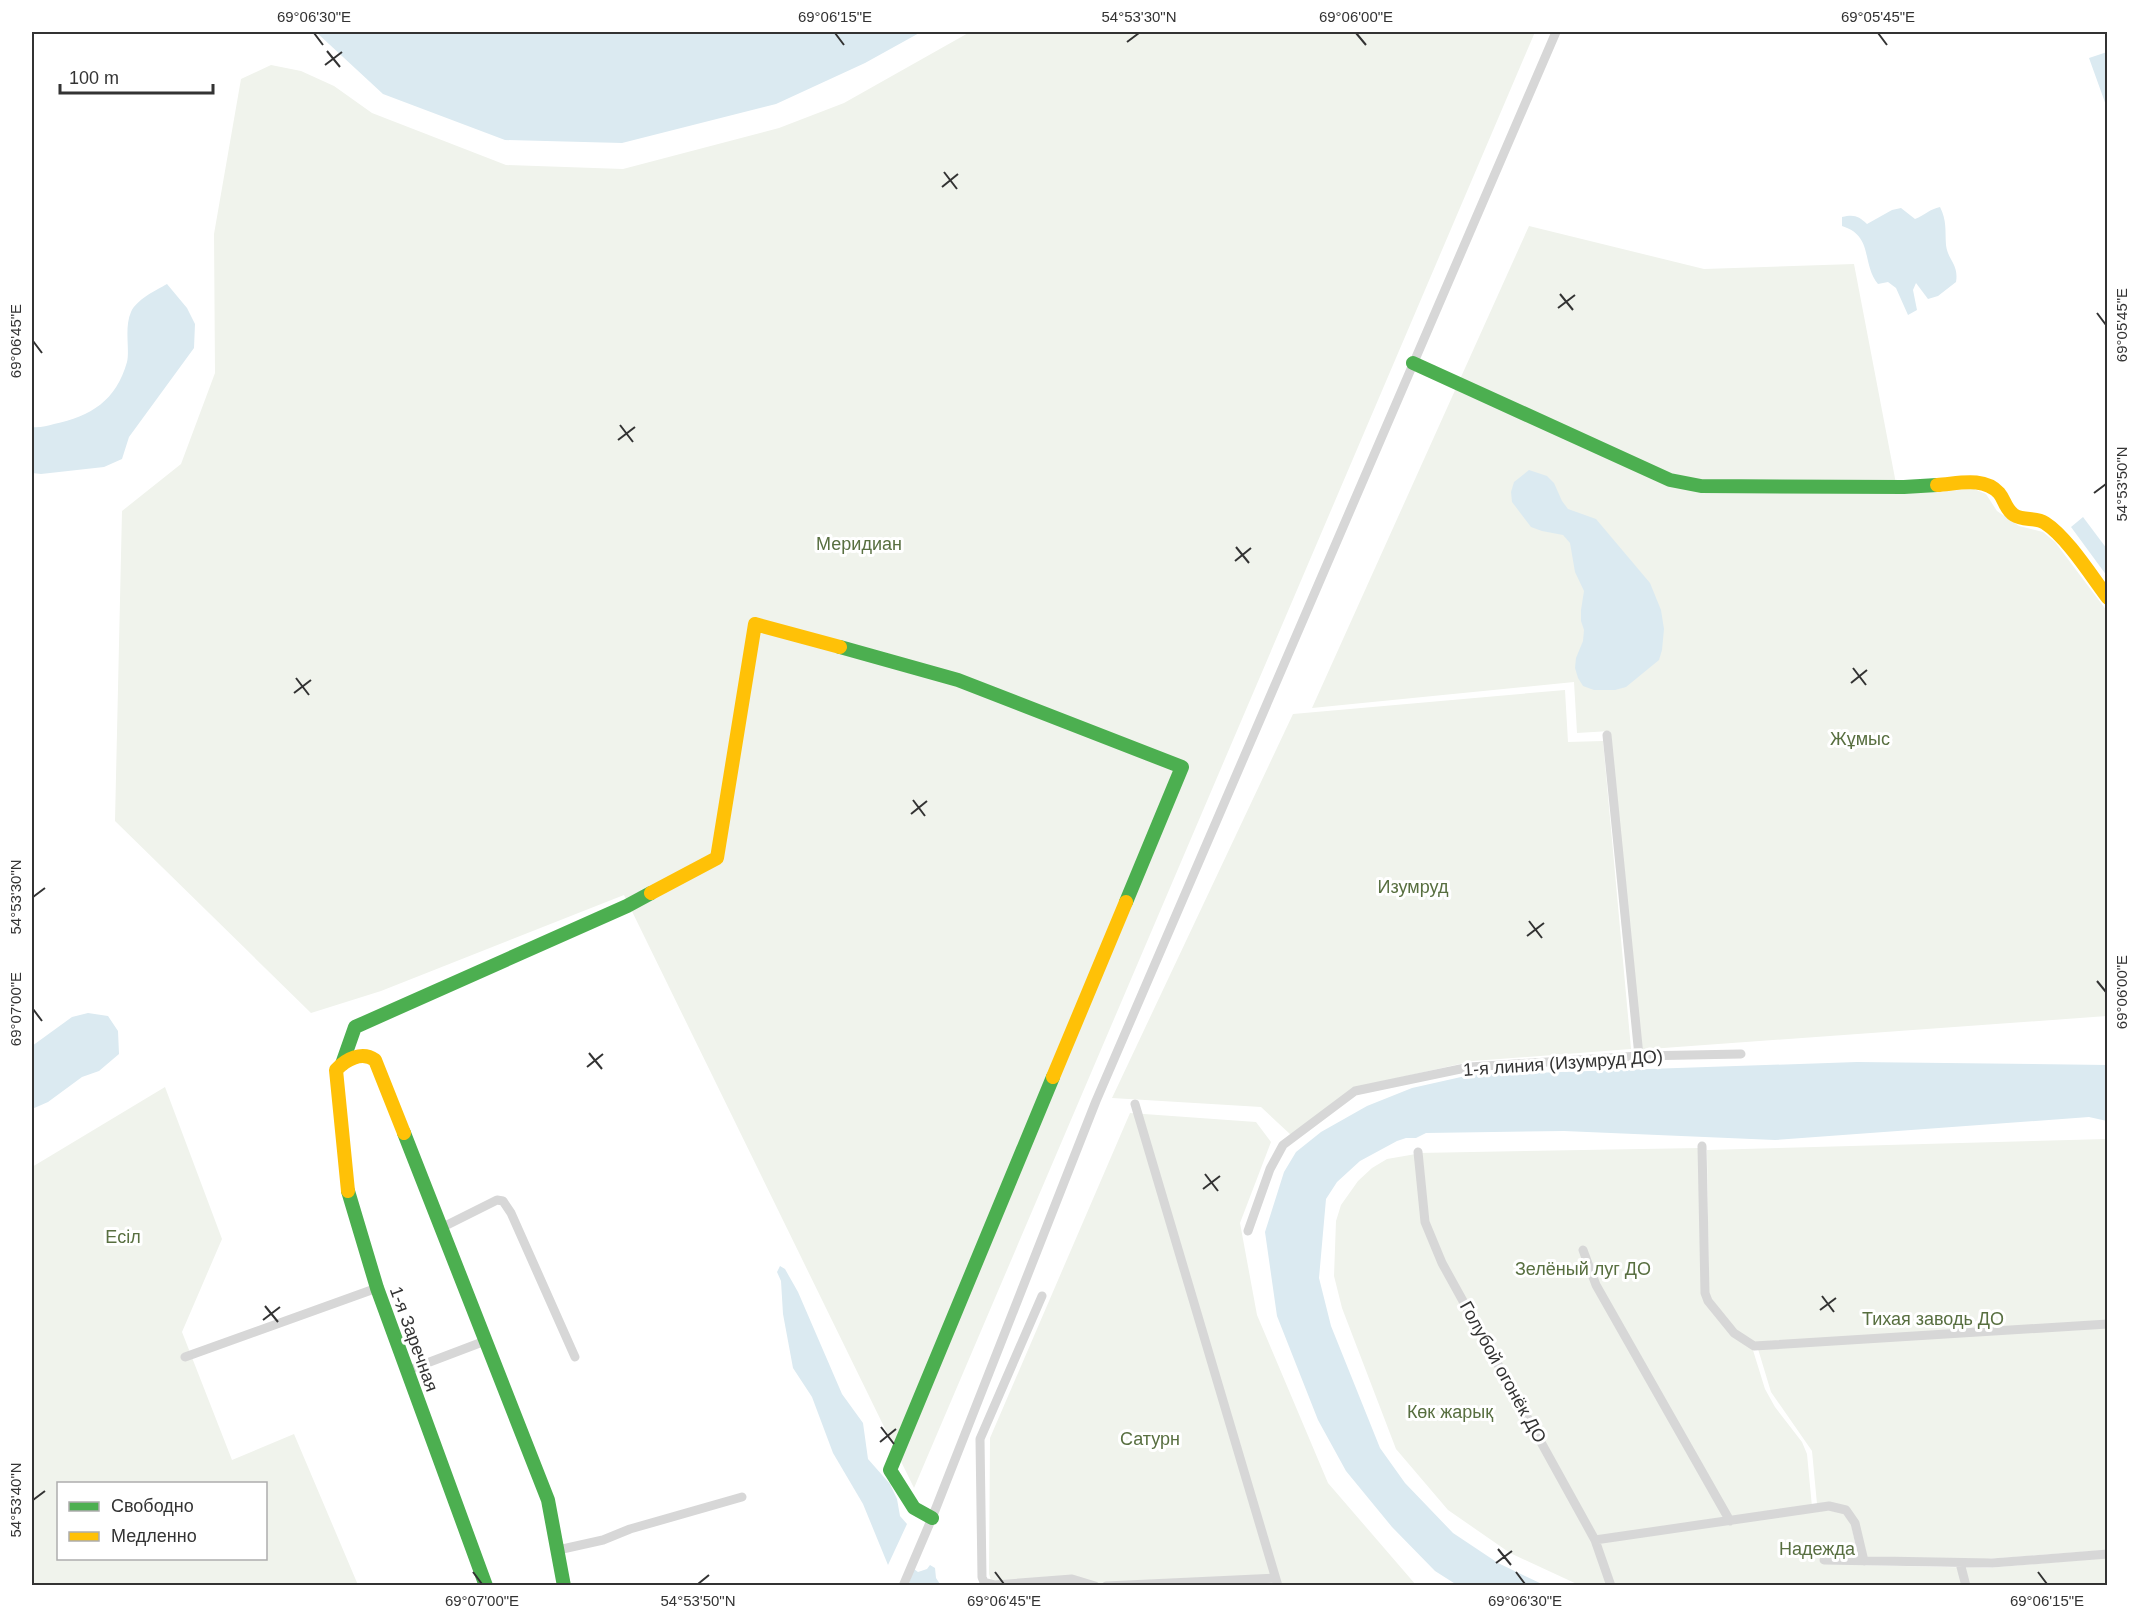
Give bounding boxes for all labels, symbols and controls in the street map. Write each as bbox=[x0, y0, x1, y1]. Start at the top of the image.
text: 69°06'30"E bbox=[277, 8, 351, 25]
text: 69°06'15"E bbox=[798, 8, 872, 25]
text: 54°53'30"N bbox=[1101, 8, 1177, 25]
text: 69°06'00"E bbox=[1319, 8, 1393, 25]
text: 69°05'45"E bbox=[1841, 8, 1915, 25]
scale bar bbox=[60, 57, 213, 95]
text: 100 m bbox=[69, 68, 119, 88]
text: 69°05'45"E bbox=[2113, 288, 2130, 362]
text: 69°06'45"E bbox=[7, 304, 24, 378]
text: 54°53'50"N bbox=[2113, 446, 2130, 522]
park label: Меридиан bbox=[816, 534, 902, 554]
park label: Жұмыс bbox=[1830, 729, 1890, 749]
text: 54°53'30"N bbox=[7, 859, 24, 935]
park label: Изумруд bbox=[1378, 877, 1449, 897]
text: 69°06'00"E bbox=[2113, 955, 2130, 1029]
text: 69°07'00"E bbox=[7, 972, 24, 1046]
street label: 1-я линия (Изумруд ДО) bbox=[1462, 1046, 1664, 1080]
park label: Есіл bbox=[105, 1227, 141, 1247]
park label: Зелёный луг ДО bbox=[1515, 1259, 1651, 1279]
street label: 1-я Заречная bbox=[386, 1284, 442, 1394]
street label: Голубой огонёк ДО bbox=[1456, 1298, 1550, 1446]
park label: Тихая заводь ДО bbox=[1862, 1309, 2004, 1329]
park label: Көк жарық bbox=[1407, 1402, 1493, 1422]
park label: Сатурн bbox=[1120, 1429, 1180, 1449]
text: 54°53'40"N bbox=[7, 1462, 24, 1538]
legend bbox=[57, 1482, 267, 1560]
text: Свободно bbox=[111, 1496, 194, 1516]
text: Медленно bbox=[111, 1526, 197, 1546]
park label: Надежда bbox=[1779, 1539, 1856, 1559]
text: 69°07'00"E bbox=[445, 1592, 519, 1609]
text: 54°53'50"N bbox=[660, 1592, 736, 1609]
text: 69°06'45"E bbox=[967, 1592, 1041, 1609]
text: 69°06'30"E bbox=[1488, 1592, 1562, 1609]
text: 69°06'15"E bbox=[2010, 1592, 2084, 1609]

